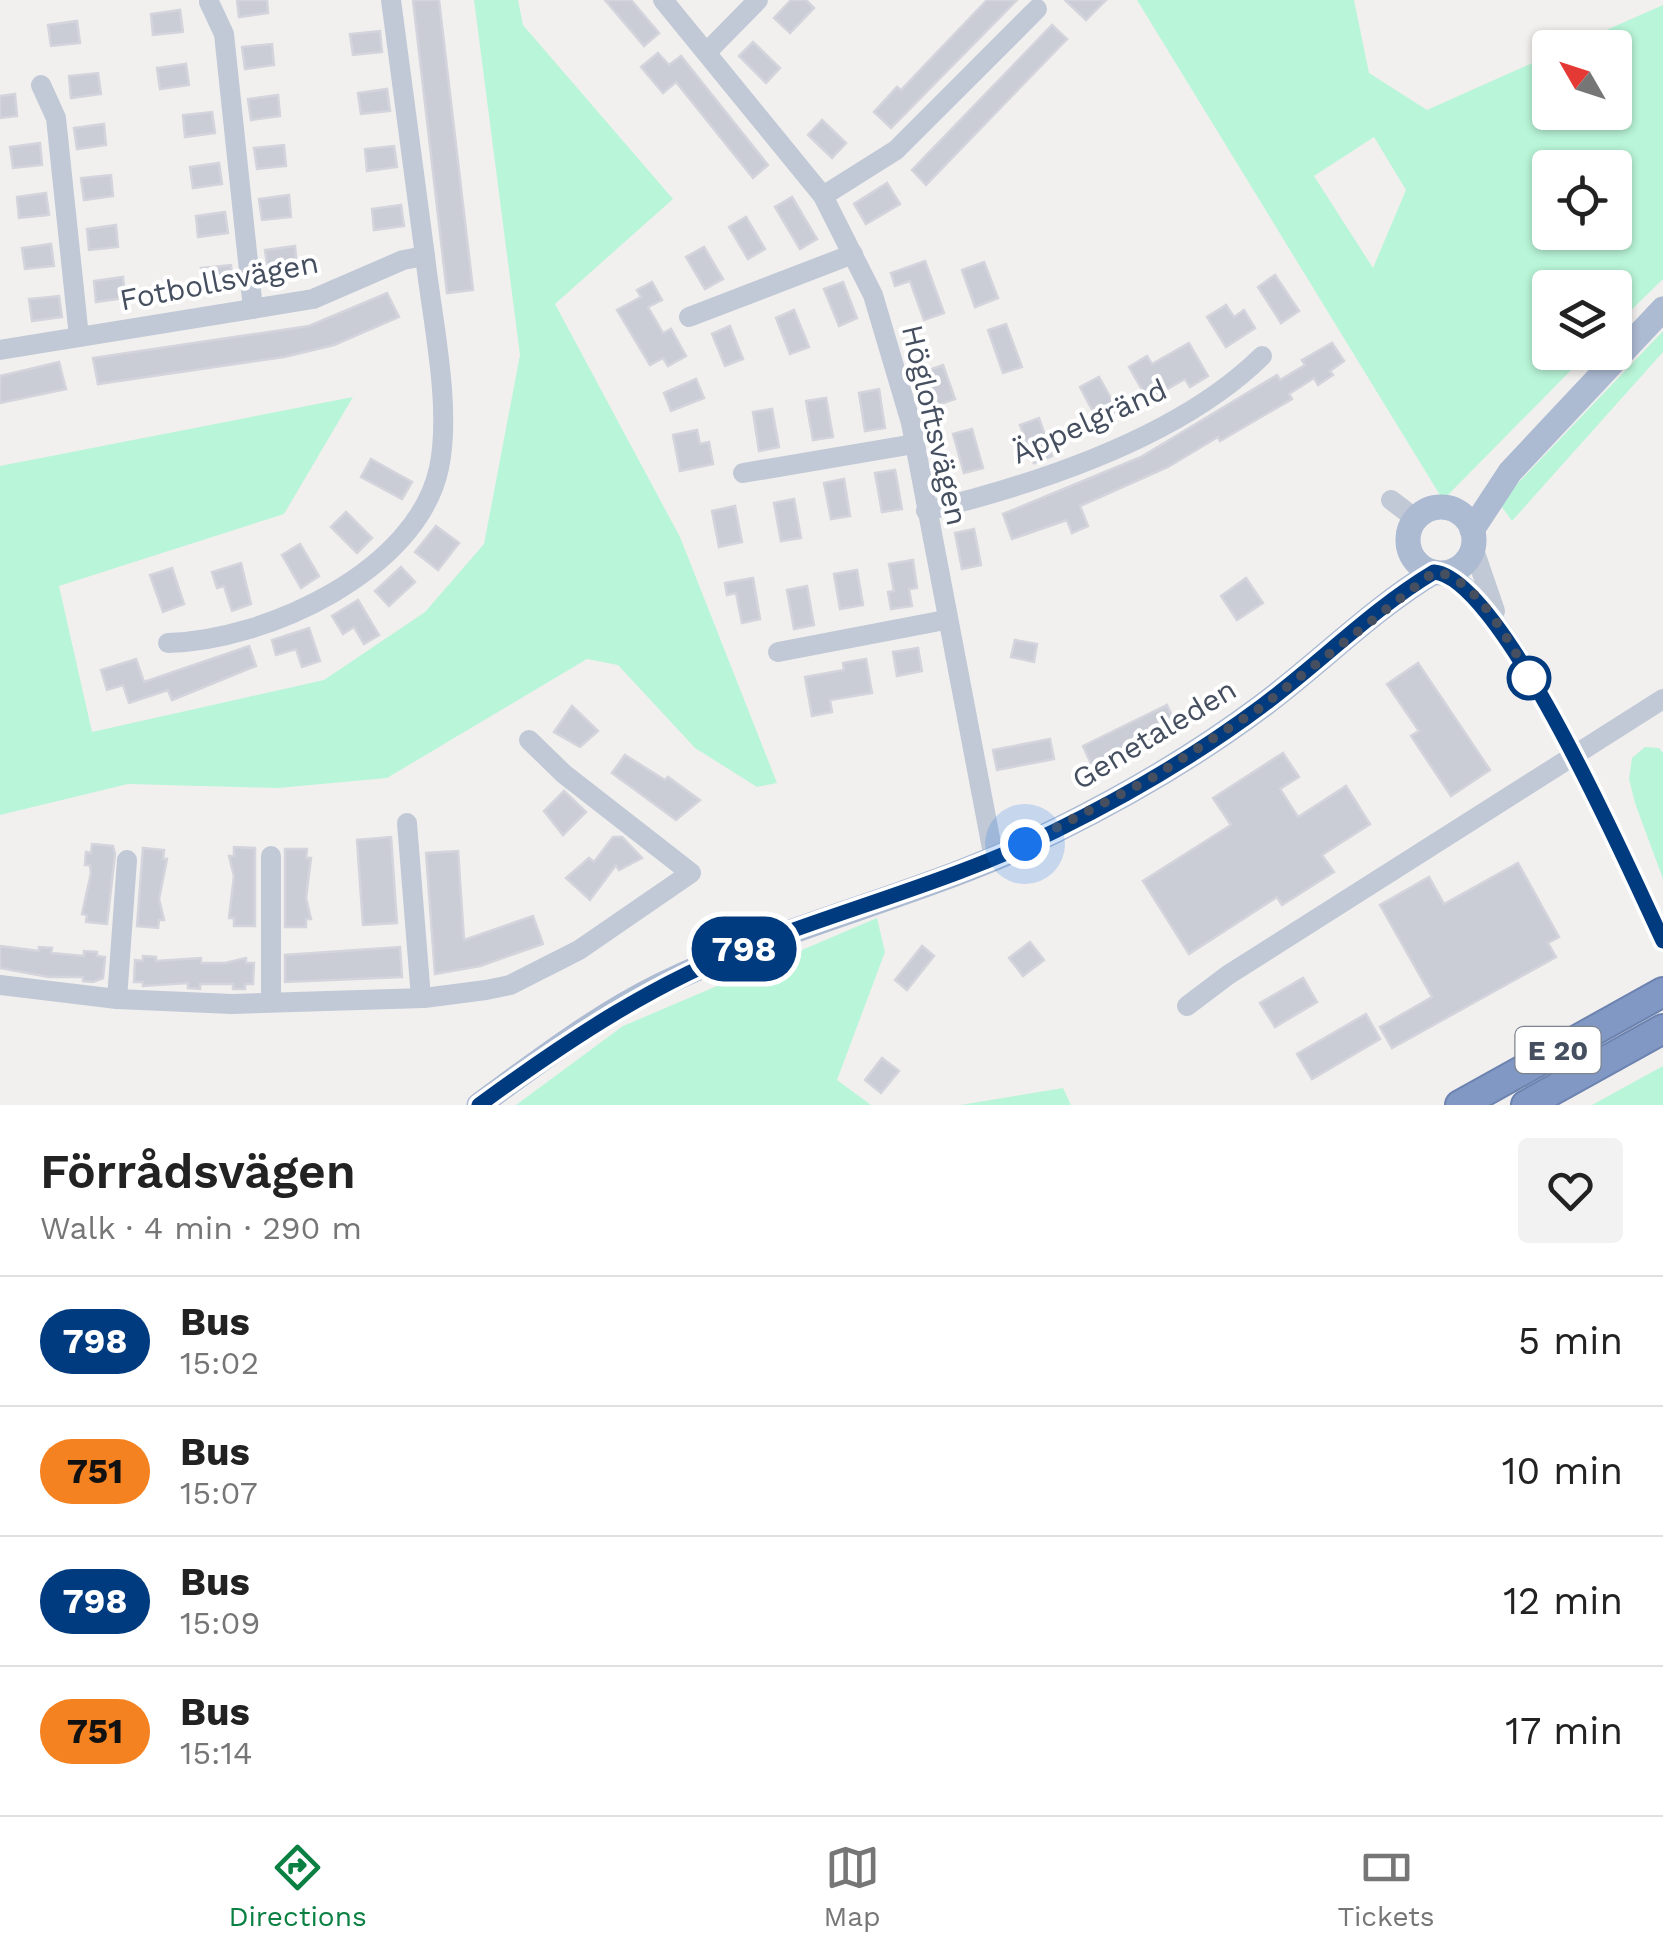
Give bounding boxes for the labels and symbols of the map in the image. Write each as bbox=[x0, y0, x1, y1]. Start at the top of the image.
north arrow bbox=[1532, 30, 1632, 130]
street label: Fotbollsvägen bbox=[117, 245, 321, 317]
street label: Högloftsvägen bbox=[895, 321, 975, 529]
street label: Äppelgränd bbox=[1006, 371, 1172, 471]
unlabelled marker bbox=[1508, 657, 1550, 699]
street label: Genetaleden bbox=[1066, 671, 1242, 797]
your location bbox=[1000, 819, 1050, 869]
line badge: 798 bbox=[686, 916, 802, 982]
road number: E 20 bbox=[1516, 1027, 1600, 1073]

